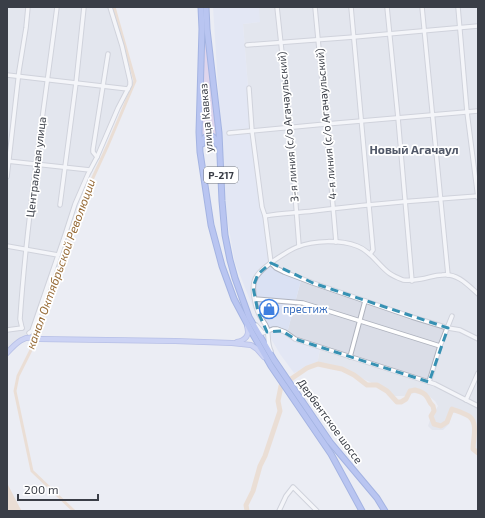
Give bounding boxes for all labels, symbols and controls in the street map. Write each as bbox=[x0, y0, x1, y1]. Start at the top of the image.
street label: 4-я линия (с/о Агачаульский) bbox=[312, 48, 340, 200]
street label: 3-я линия (с/о Агачаульский) bbox=[274, 51, 302, 203]
street label: улица Кавказ bbox=[196, 83, 216, 153]
street label: Центральная улица bbox=[23, 116, 49, 218]
district label: Новый Агачаул bbox=[369, 142, 459, 156]
road number: Р-217 bbox=[204, 167, 238, 183]
water label: канал Октябрьской Революции bbox=[23, 177, 97, 351]
shop icon: престиж bbox=[258, 298, 280, 320]
place label: престиж bbox=[283, 302, 328, 315]
street label: Дербентское шоссе bbox=[295, 376, 366, 466]
scale bar bbox=[18, 476, 98, 502]
text: 200 m bbox=[24, 482, 58, 496]

